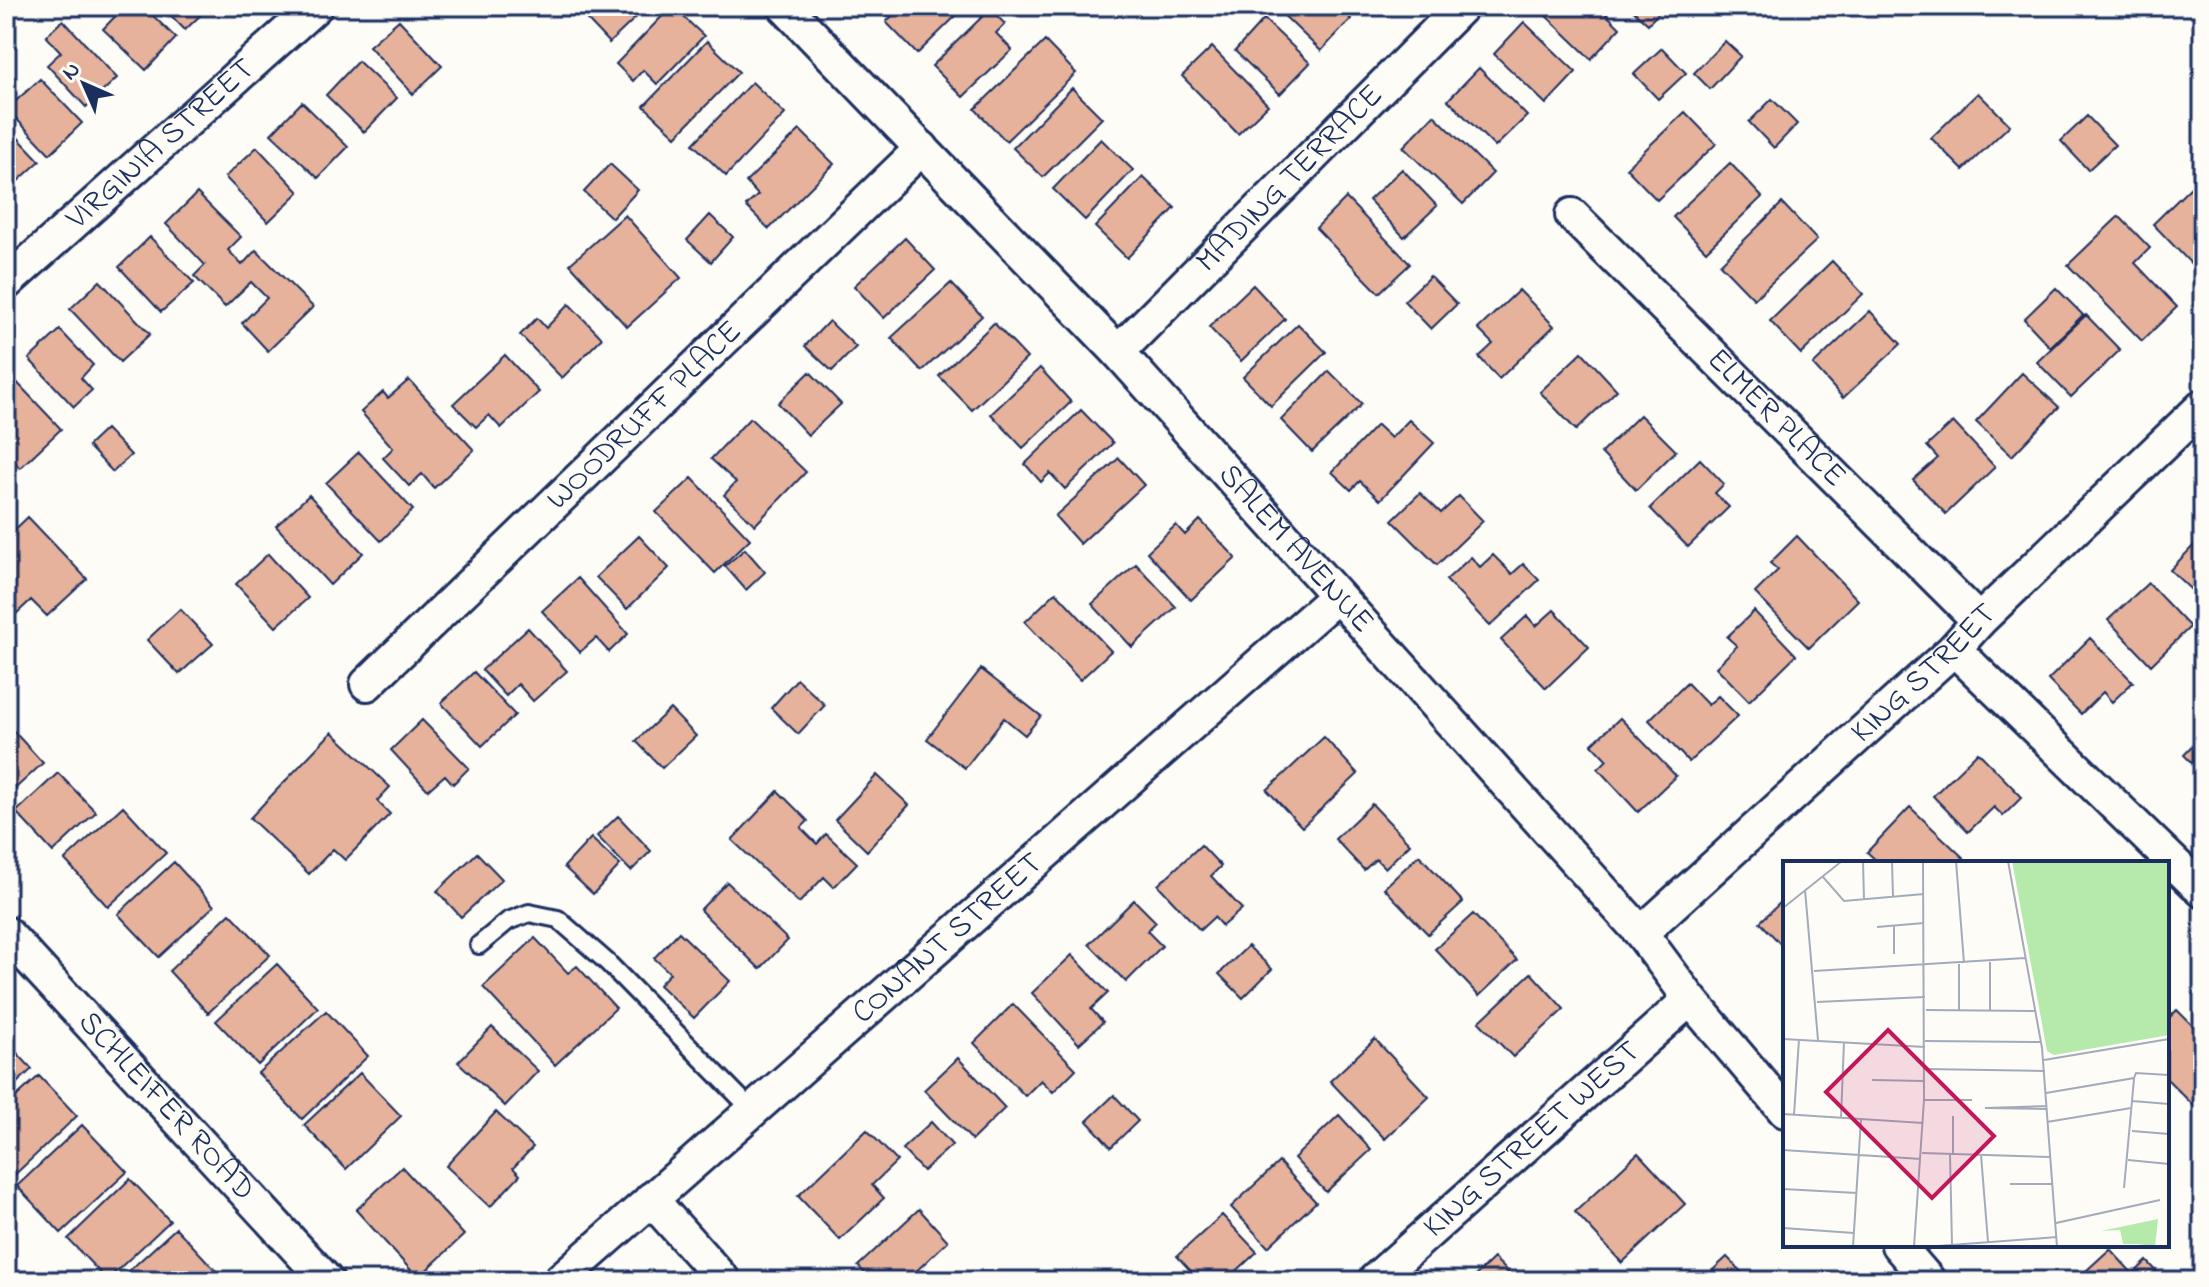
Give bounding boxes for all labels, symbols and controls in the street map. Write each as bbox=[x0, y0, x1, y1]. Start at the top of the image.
north arrow bbox=[44, 44, 124, 124]
street label: VIRGINIA STREET bbox=[59, 50, 263, 238]
street label: MADING TERRACE bbox=[1185, 74, 1395, 284]
street label: WOODRUFF PLACE bbox=[536, 310, 753, 522]
street label: ELMER PLACE bbox=[1695, 338, 1857, 499]
street label: SALEM AVENUE bbox=[1206, 454, 1385, 644]
street label: KING STREET bbox=[1841, 592, 2008, 755]
street label: CONANT STREET bbox=[842, 842, 1054, 1036]
inset map bbox=[1783, 861, 2169, 1247]
street label: SCHLEIFER ROAD bbox=[66, 1001, 266, 1212]
street label: KING STREET WEST bbox=[1413, 1030, 1651, 1250]

